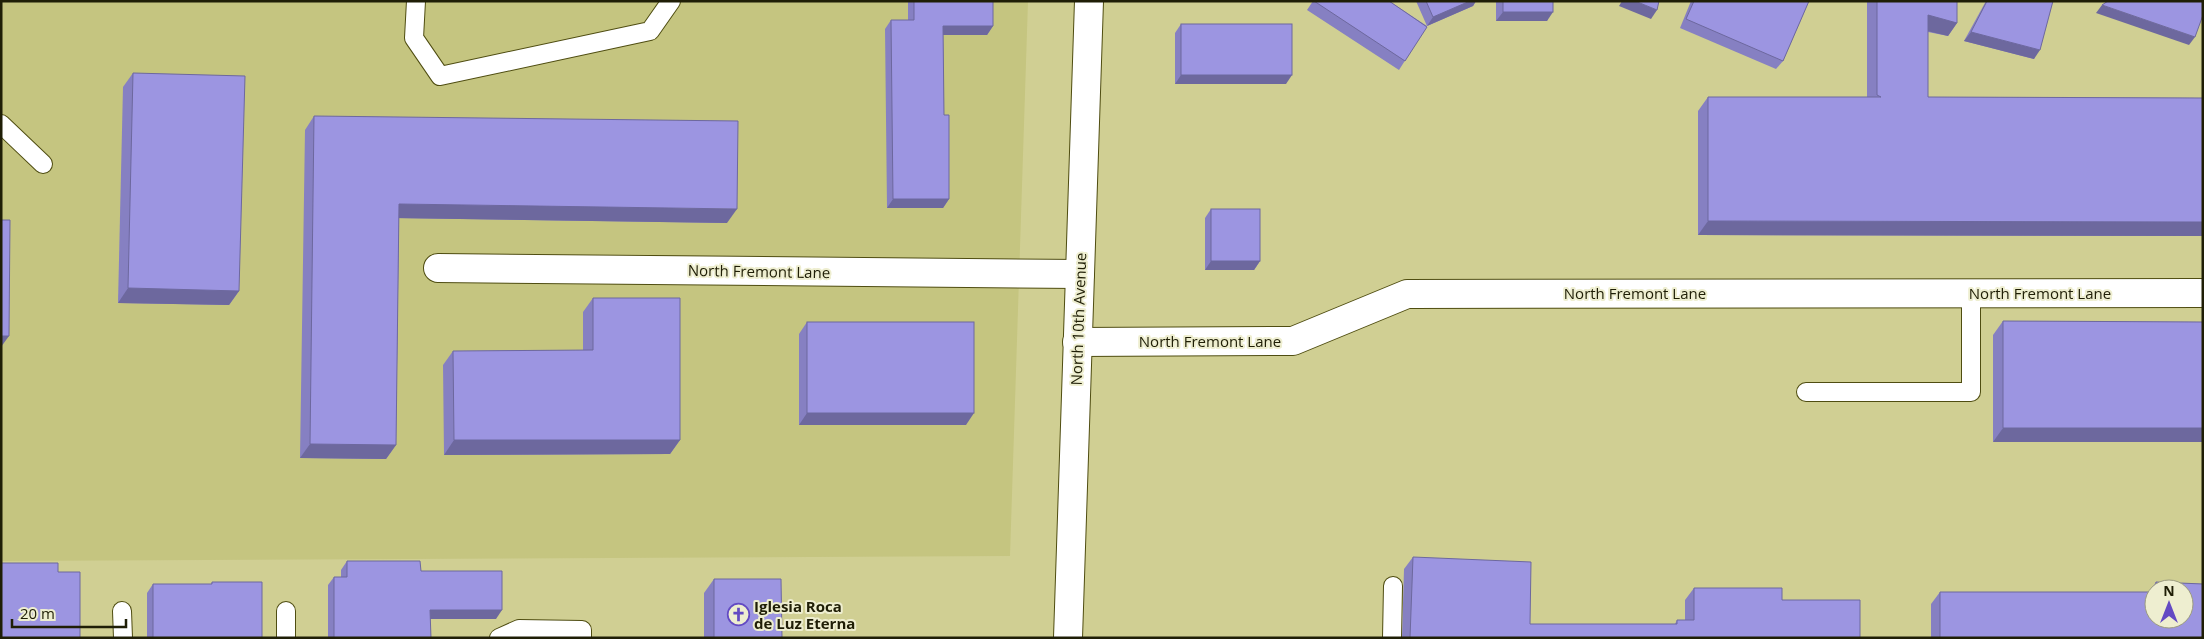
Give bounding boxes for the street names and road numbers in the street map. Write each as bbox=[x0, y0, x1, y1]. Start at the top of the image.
street label: North 10th Avenue bbox=[1066, 252, 1090, 386]
street label: North Fremont Lane bbox=[688, 260, 830, 282]
street label: North Fremont Lane bbox=[1564, 283, 1706, 303]
street label: North Fremont Lane bbox=[1969, 283, 2111, 303]
street label: North Fremont Lane bbox=[1139, 331, 1281, 351]

